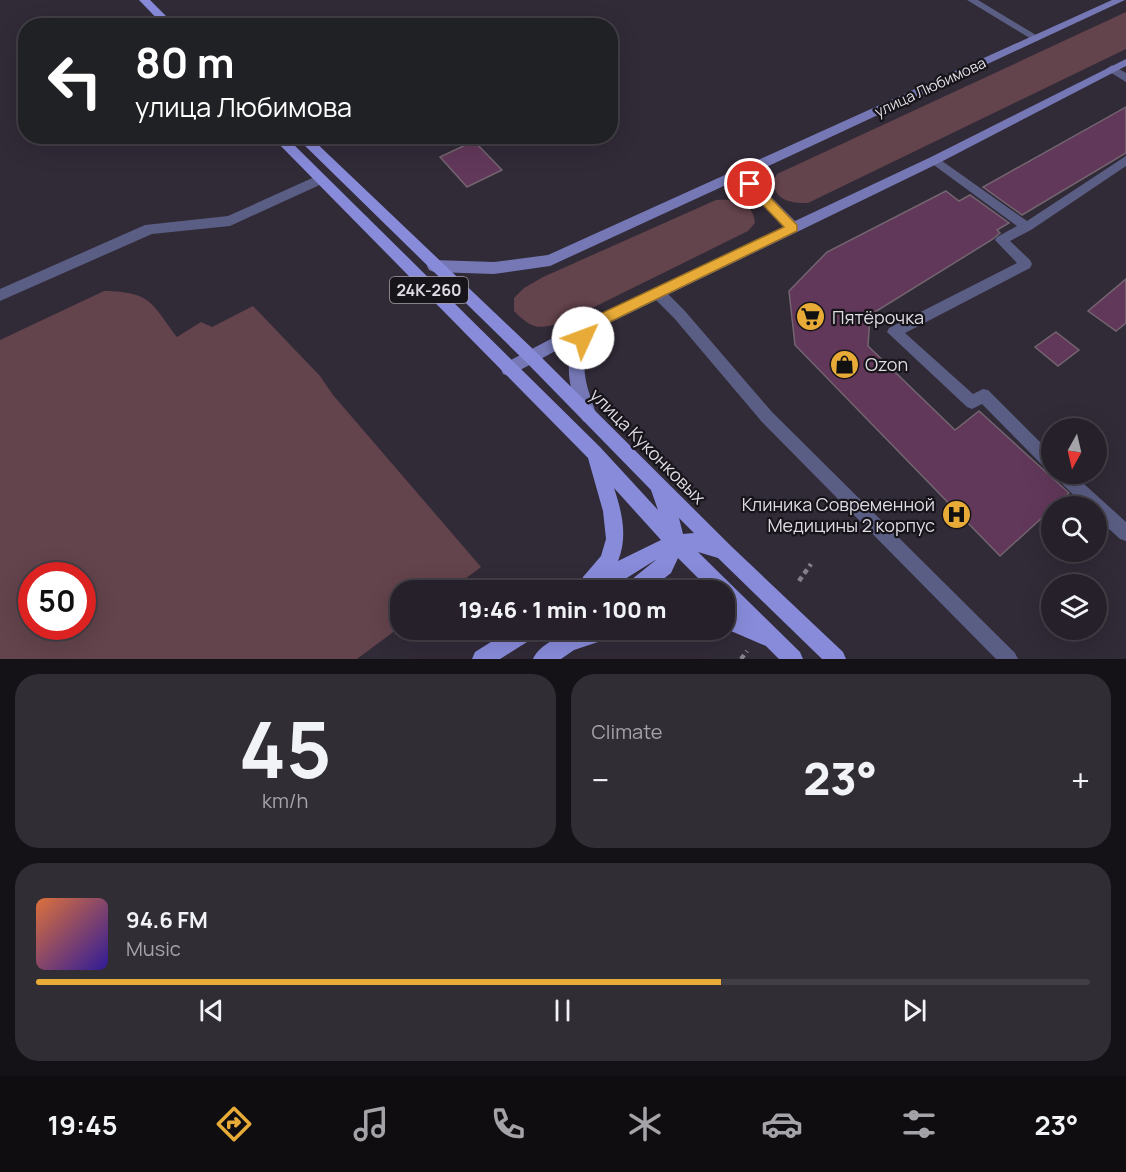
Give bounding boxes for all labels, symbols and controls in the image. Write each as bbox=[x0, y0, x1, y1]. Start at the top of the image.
text: 80 m bbox=[135, 33, 235, 91]
icon: left bbox=[36, 42, 114, 120]
street label: улица Любимова bbox=[871, 52, 989, 122]
text: улица Любимова bbox=[135, 88, 352, 125]
pin bbox=[724, 158, 775, 209]
icon: arrive bbox=[733, 167, 766, 200]
road number: 24К-260 bbox=[390, 277, 468, 303]
supermarket icon: Пятёрочка bbox=[795, 301, 827, 333]
place label: Пятёрочка bbox=[832, 305, 924, 329]
position arrow bbox=[551, 306, 615, 370]
shop icon: Ozon bbox=[828, 348, 860, 380]
place label: Ozon bbox=[865, 352, 908, 376]
street label: улица Куконковых bbox=[585, 383, 711, 509]
north arrow bbox=[1041, 418, 1107, 484]
map controls bbox=[1041, 418, 1107, 640]
place label: Клиника Современной Медицины 2 корпус bbox=[742, 492, 935, 537]
button: search bbox=[1041, 496, 1107, 562]
hospital icon: Клиника Современной Медицины 2 корпус bbox=[940, 498, 972, 530]
speed limit sign: 50 bbox=[18, 562, 96, 640]
button: layers bbox=[1041, 574, 1107, 640]
text: 19:46 · 1 min · 100 m bbox=[459, 595, 666, 625]
text: 45 bbox=[239, 695, 332, 801]
text: Climate bbox=[592, 718, 663, 745]
text: 23° bbox=[803, 747, 877, 809]
text: − bbox=[592, 757, 609, 802]
text: + bbox=[1071, 757, 1090, 802]
text: km/h bbox=[262, 787, 309, 814]
text: 94.6 FM bbox=[126, 905, 208, 935]
text: Music bbox=[126, 935, 181, 962]
icon: previous bbox=[195, 994, 228, 1027]
icon: pause bbox=[546, 994, 579, 1027]
icon: next bbox=[898, 994, 931, 1027]
icon: directions bbox=[213, 1103, 255, 1145]
icon: music bbox=[350, 1103, 392, 1145]
icon: phone bbox=[487, 1103, 529, 1145]
icon: climate bbox=[624, 1103, 666, 1145]
icon: car bbox=[761, 1103, 803, 1145]
icon: filters bbox=[898, 1103, 940, 1145]
text: 19:45 bbox=[47, 1106, 118, 1143]
text: 23° bbox=[1034, 1106, 1078, 1143]

